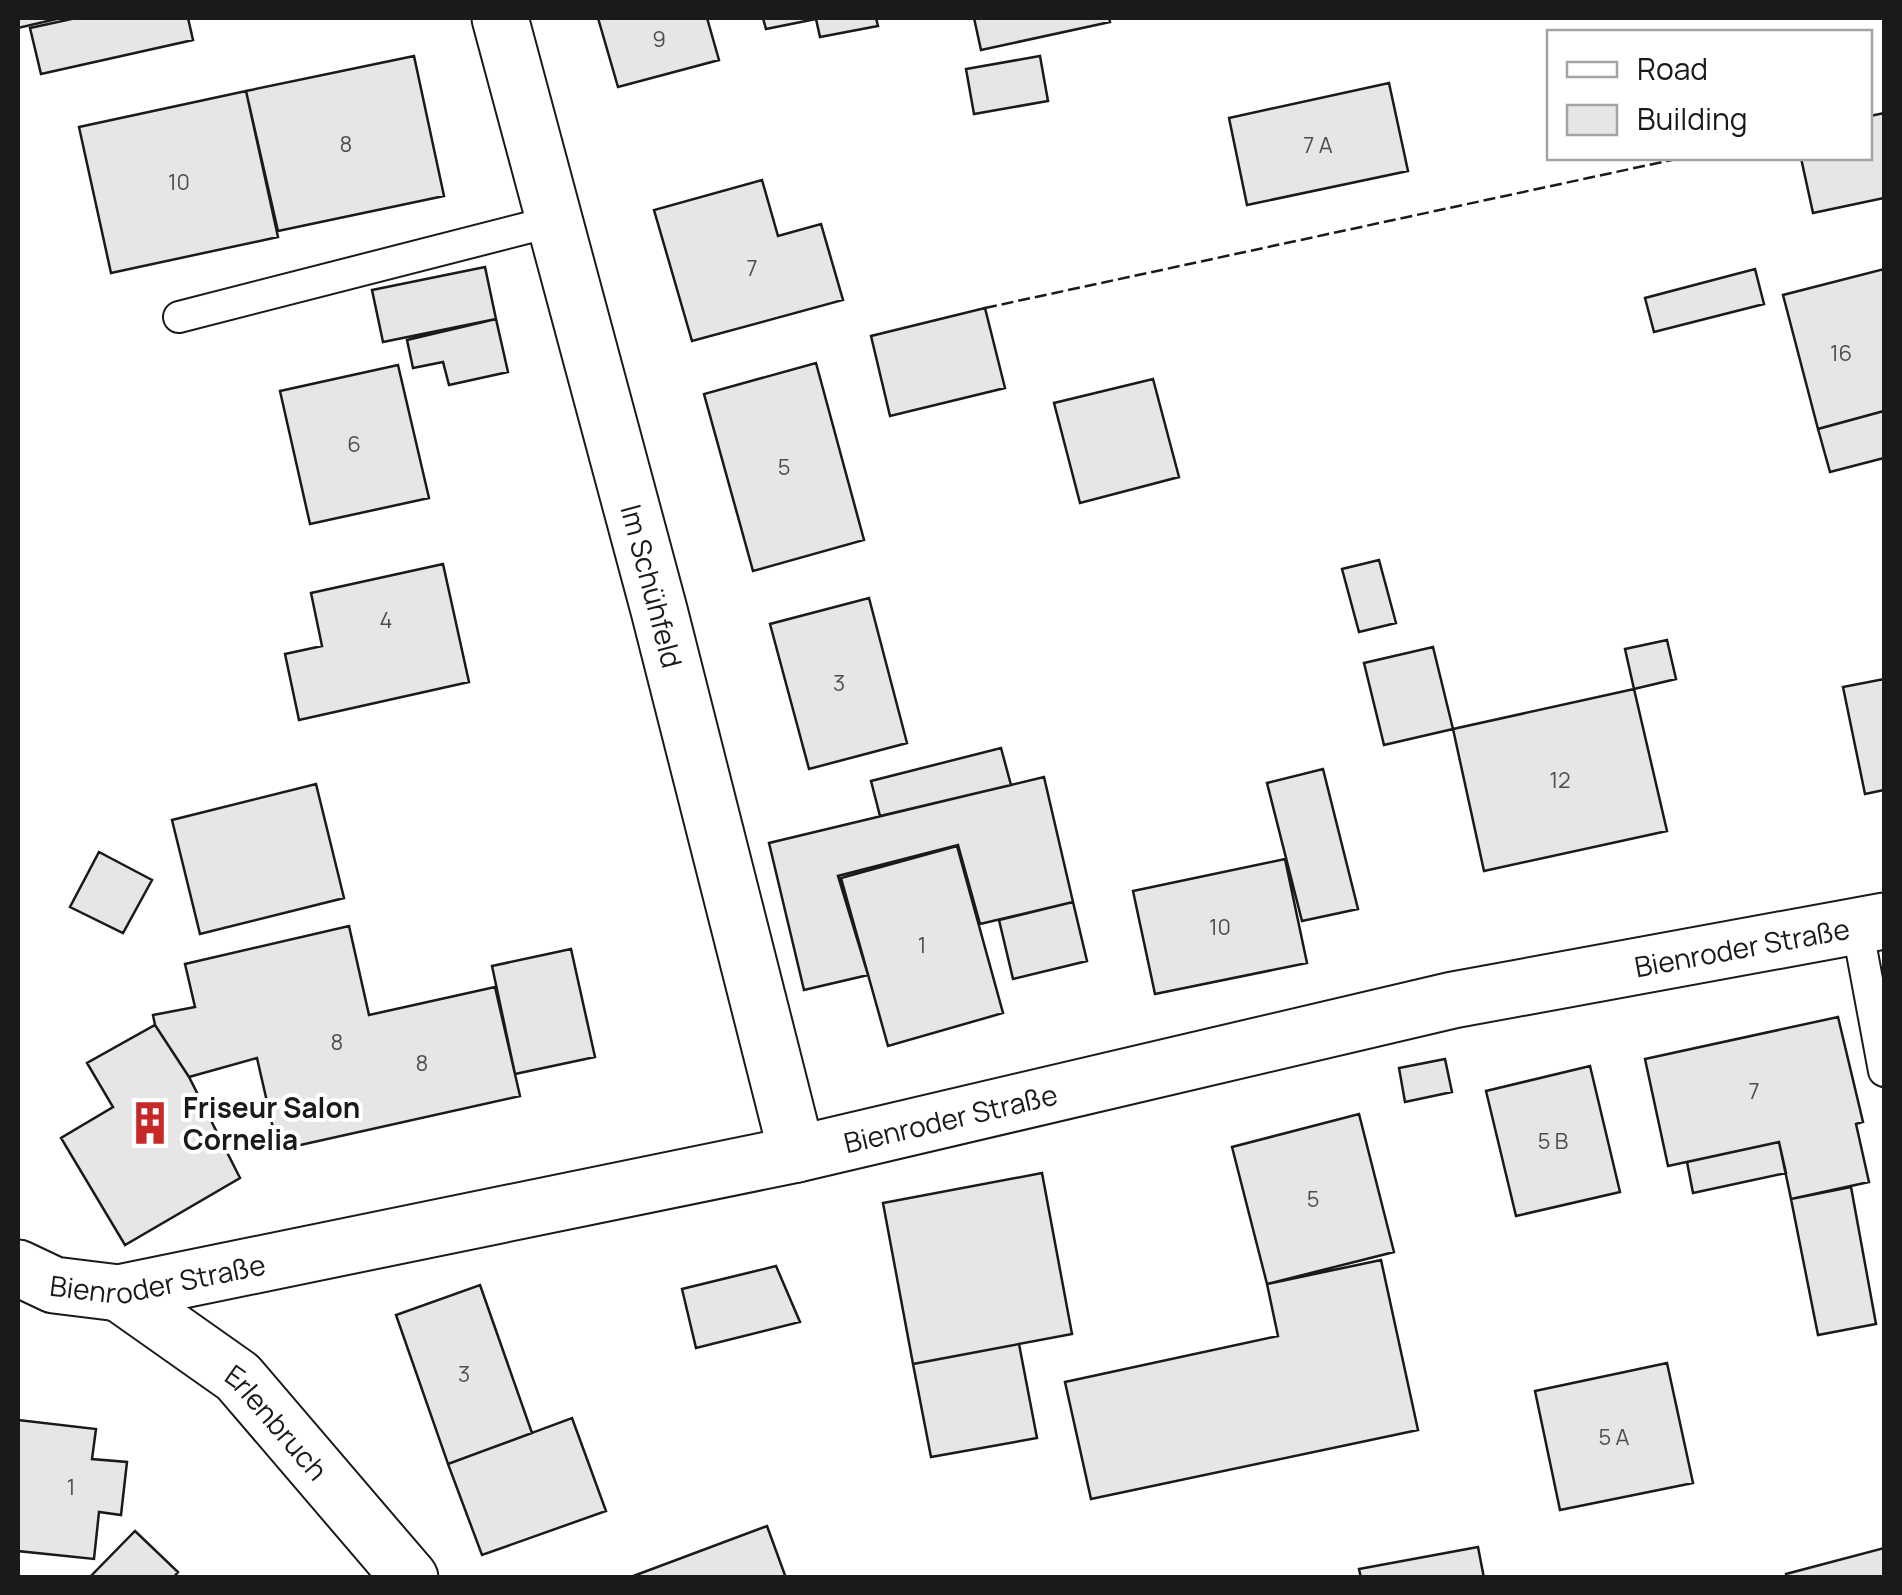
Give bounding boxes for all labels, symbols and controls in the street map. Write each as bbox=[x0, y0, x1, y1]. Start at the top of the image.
house number: 9 bbox=[652, 24, 666, 54]
legend bbox=[1547, 30, 1872, 160]
text: Road bbox=[1637, 48, 1708, 89]
text: Building bbox=[1637, 98, 1748, 139]
house number: 8 bbox=[340, 129, 352, 159]
house number: 7 A bbox=[1303, 130, 1333, 160]
house number: 10 bbox=[168, 167, 190, 197]
house number: 7 bbox=[746, 253, 758, 283]
house number: 16 bbox=[1830, 338, 1852, 368]
house number: 6 bbox=[347, 429, 361, 459]
house number: 5 bbox=[778, 452, 790, 482]
street label: Im Schühfeld bbox=[612, 500, 692, 672]
house number: 4 bbox=[380, 605, 392, 635]
house number: 3 bbox=[833, 668, 845, 698]
house number: 12 bbox=[1549, 765, 1571, 795]
street label: Bienroder Straße bbox=[1631, 909, 1853, 985]
house number: 10 bbox=[1209, 912, 1231, 942]
house number: 1 bbox=[918, 930, 926, 960]
house number: 8 bbox=[331, 1027, 343, 1057]
house number: 8 bbox=[416, 1048, 428, 1078]
street label: Bienroder Straße bbox=[840, 1075, 1061, 1161]
house number: 7 bbox=[1748, 1076, 1760, 1106]
place label: Friseur Salon Cornelia bbox=[183, 1088, 360, 1158]
building icon: Friseur Salon Cornelia bbox=[126, 1099, 174, 1147]
house number: 5 B bbox=[1538, 1126, 1568, 1156]
house number: 5 bbox=[1307, 1184, 1319, 1214]
street label: Bienroder Straße bbox=[48, 1245, 269, 1312]
street label: Erlenbruch bbox=[218, 1355, 337, 1488]
house number: 3 bbox=[458, 1359, 470, 1389]
house number: 5 A bbox=[1598, 1422, 1630, 1452]
house number: 1 bbox=[67, 1472, 75, 1502]

